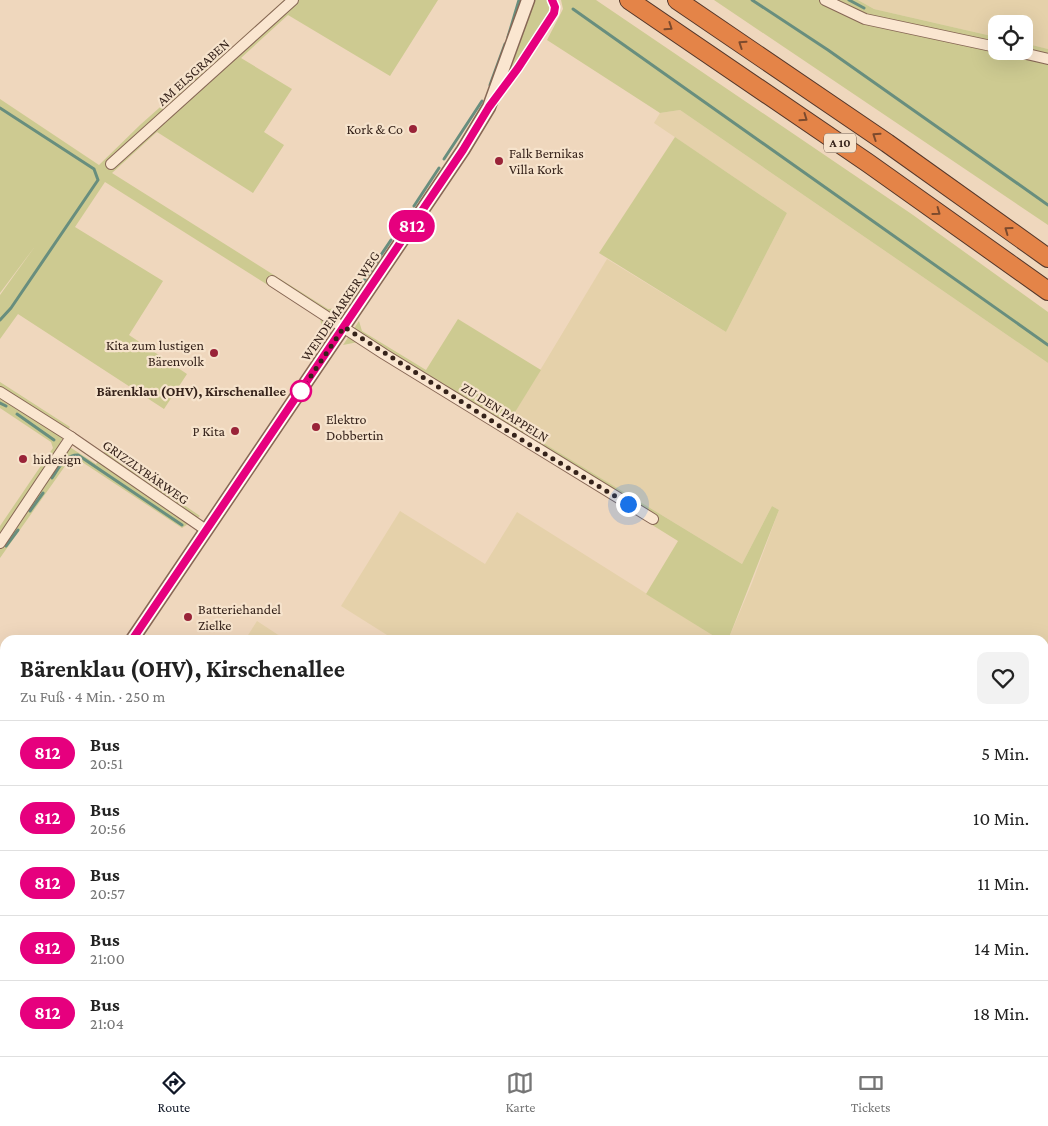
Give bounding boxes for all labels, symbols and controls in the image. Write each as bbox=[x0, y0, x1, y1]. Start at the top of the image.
map controls bbox=[988, 15, 1033, 60]
button: locate bbox=[988, 15, 1033, 60]
one-way arrow bbox=[663, 21, 673, 30]
street label: AM ELSGRABEN bbox=[153, 35, 233, 109]
one-way arrow bbox=[738, 41, 748, 50]
one-way arrow bbox=[798, 112, 807, 121]
place label: Kork & Co bbox=[346, 121, 403, 137]
marker: Kork & Co bbox=[407, 123, 419, 135]
one-way arrow bbox=[872, 133, 882, 142]
road number: A 10 bbox=[824, 134, 856, 152]
place label: Falk Bernikas Villa Kork bbox=[509, 145, 584, 177]
marker: Falk Bernikas Villa Kork bbox=[493, 155, 505, 167]
one-way arrow bbox=[931, 206, 940, 215]
line badge: 812 bbox=[383, 210, 441, 242]
text: 812 bbox=[399, 216, 425, 236]
one-way arrow bbox=[1004, 227, 1014, 236]
street label: WENDEMARKER WEG bbox=[297, 248, 383, 364]
place label: Kita zum lustigen Bärenvolk bbox=[106, 337, 204, 369]
marker: Kita zum lustigen Bärenvolk bbox=[208, 347, 220, 359]
street label: ZU DEN PAPPELN bbox=[458, 379, 552, 445]
marker: Bärenklau (OHV), Kirschenallee bbox=[290, 380, 312, 402]
place label: Bärenklau (OHV), Kirschenallee bbox=[97, 383, 286, 400]
place label: Elektro Dobbertin bbox=[326, 411, 384, 443]
marker: Elektro Dobbertin bbox=[310, 421, 322, 433]
place label: P Kita bbox=[193, 423, 226, 439]
marker: P Kita bbox=[229, 425, 241, 437]
street label: GRIZZLYBÄRWEG bbox=[100, 436, 192, 508]
place label: hidesign bbox=[33, 451, 82, 467]
marker: hidesign bbox=[17, 453, 29, 465]
your location bbox=[616, 492, 641, 517]
place label: Batteriehandel Zielke bbox=[198, 601, 281, 633]
marker: Batteriehandel Zielke bbox=[182, 611, 194, 623]
button: heart bbox=[977, 652, 1029, 704]
text: Bärenklau (OHV), Kirschenallee bbox=[20, 655, 345, 682]
text: Zu Fuß · 4 Min. · 250 m bbox=[20, 688, 165, 705]
text: Bus bbox=[90, 734, 120, 755]
text: 812 bbox=[34, 743, 61, 763]
text: 5 Min. bbox=[981, 743, 1029, 764]
text: 20:51 bbox=[90, 755, 123, 772]
text: Bus bbox=[90, 799, 120, 820]
text: 812 bbox=[34, 808, 61, 828]
text: 10 Min. bbox=[973, 808, 1029, 829]
text: 20:56 bbox=[90, 820, 126, 837]
text: Bus bbox=[90, 864, 120, 885]
text: 812 bbox=[34, 873, 61, 893]
text: 11 Min. bbox=[978, 873, 1029, 894]
text: 20:57 bbox=[90, 885, 125, 902]
text: Bus bbox=[90, 929, 120, 950]
text: 812 bbox=[34, 938, 61, 958]
text: 14 Min. bbox=[974, 938, 1029, 959]
text: 21:00 bbox=[90, 950, 125, 967]
text: Bus bbox=[90, 994, 120, 1015]
text: 812 bbox=[34, 1003, 61, 1023]
text: 18 Min. bbox=[974, 1003, 1029, 1024]
text: 21:04 bbox=[90, 1015, 124, 1032]
tab: Route bbox=[158, 1069, 190, 1115]
tab: Karte bbox=[505, 1069, 535, 1115]
tab: Tickets bbox=[851, 1069, 890, 1115]

